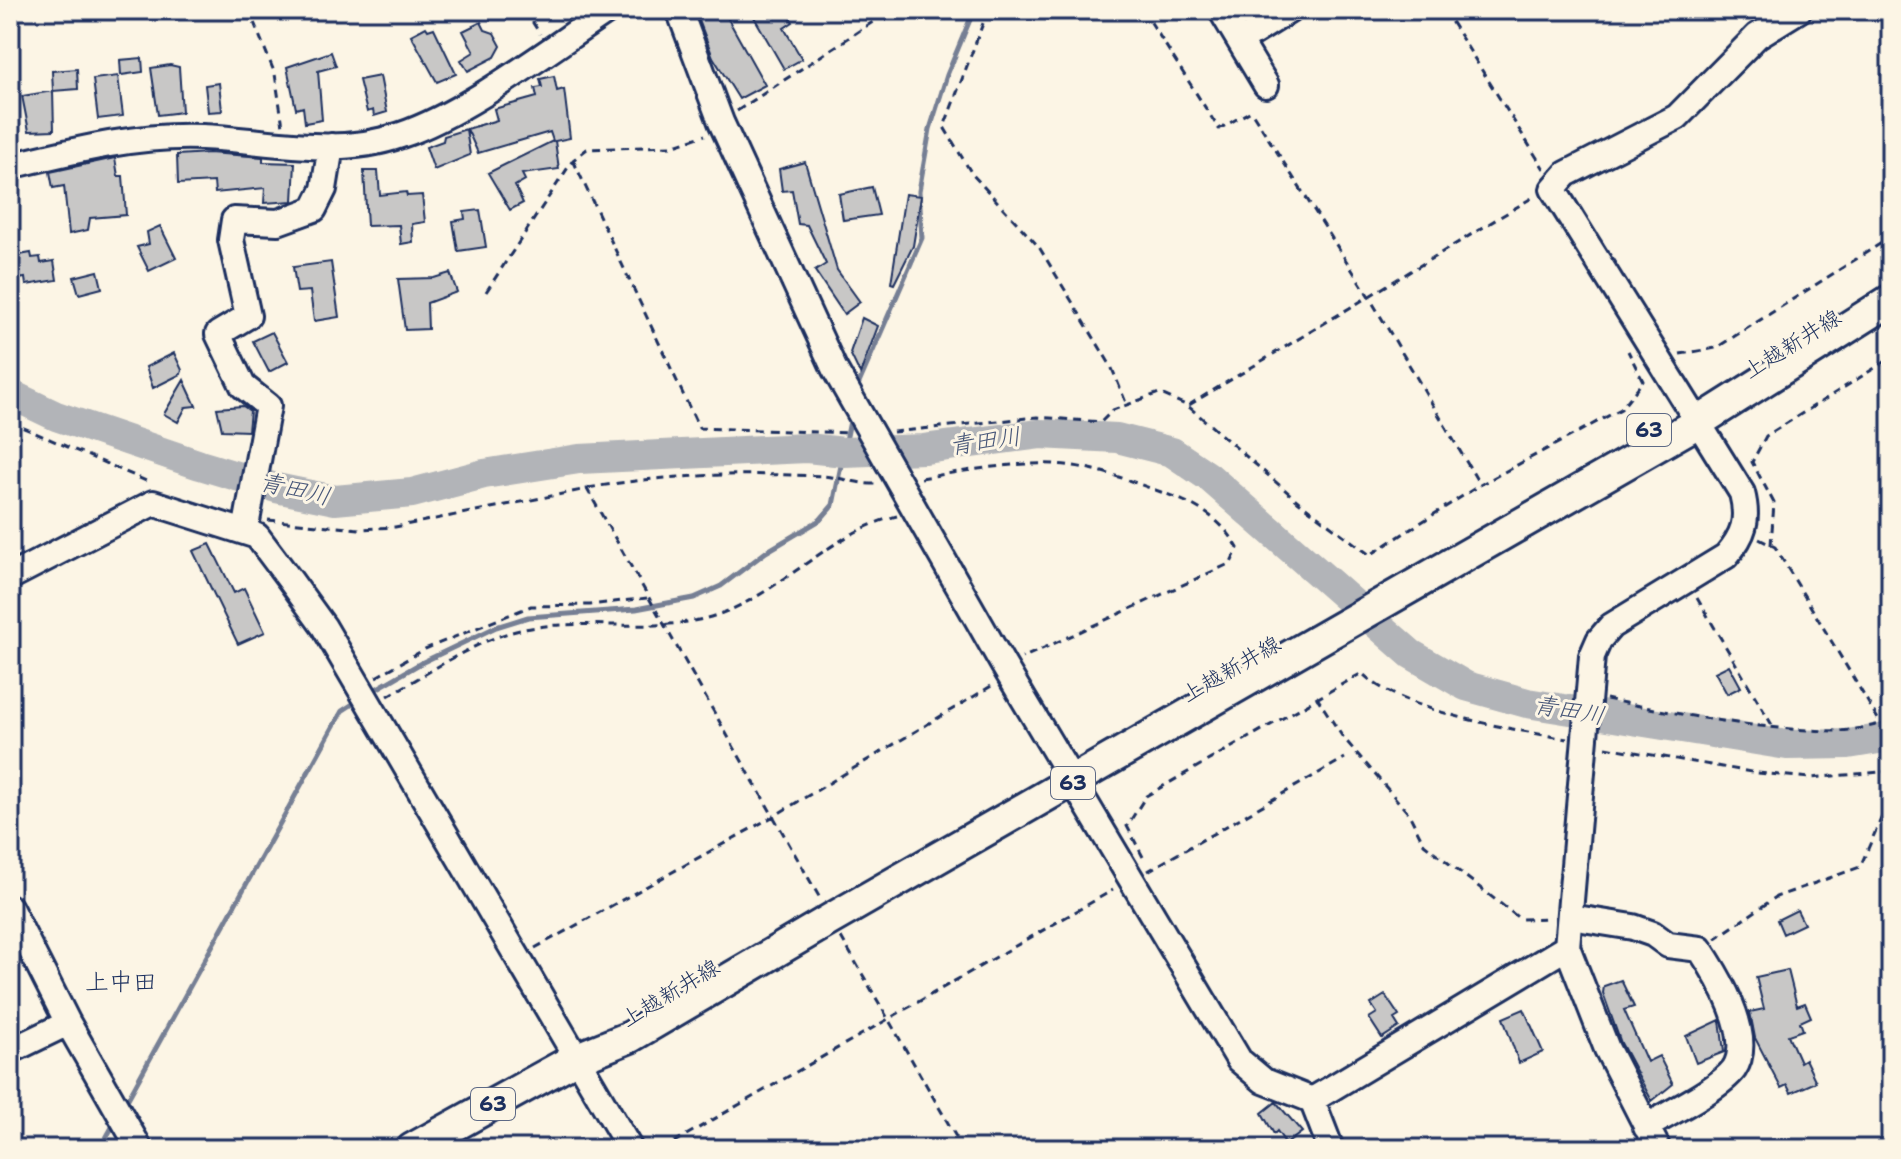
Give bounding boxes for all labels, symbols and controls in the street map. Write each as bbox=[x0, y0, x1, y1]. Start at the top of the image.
street label: 上越新井線 bbox=[1738, 303, 1846, 385]
road number: 63 bbox=[1627, 414, 1671, 446]
water label: 青田川 bbox=[947, 420, 1023, 462]
water label: 青田川 bbox=[256, 465, 334, 513]
street label: 上越新井線 bbox=[1176, 629, 1286, 709]
water label: 青田川 bbox=[1531, 688, 1607, 732]
road number: 63 bbox=[1051, 767, 1095, 799]
street label: 上越新井線 bbox=[615, 952, 725, 1034]
district label: 上中田 bbox=[85, 966, 157, 998]
road number: 63 bbox=[471, 1088, 515, 1120]

